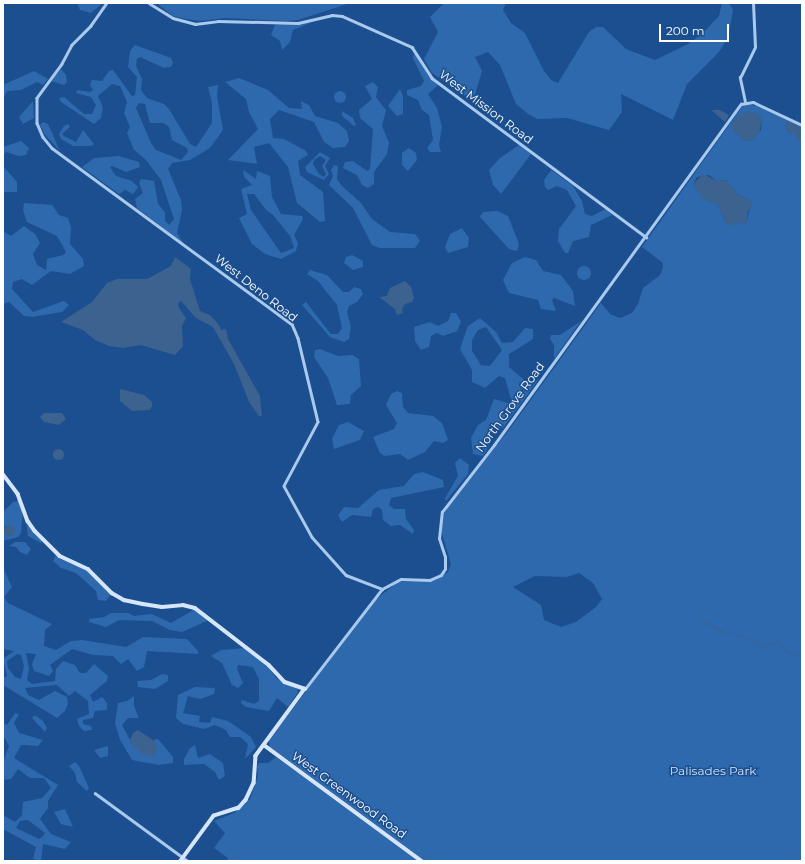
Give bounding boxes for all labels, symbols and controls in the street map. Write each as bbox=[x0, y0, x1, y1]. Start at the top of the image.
scale bar bbox=[661, 16, 731, 42]
text: 200 m bbox=[666, 23, 705, 38]
street label: West Mission Road bbox=[436, 67, 536, 147]
street label: West Deno Road bbox=[212, 251, 300, 325]
street label: North Grove Road bbox=[473, 359, 547, 455]
street label: West Greenwood Road bbox=[289, 749, 409, 841]
park label: Palisades Park bbox=[670, 764, 756, 778]

